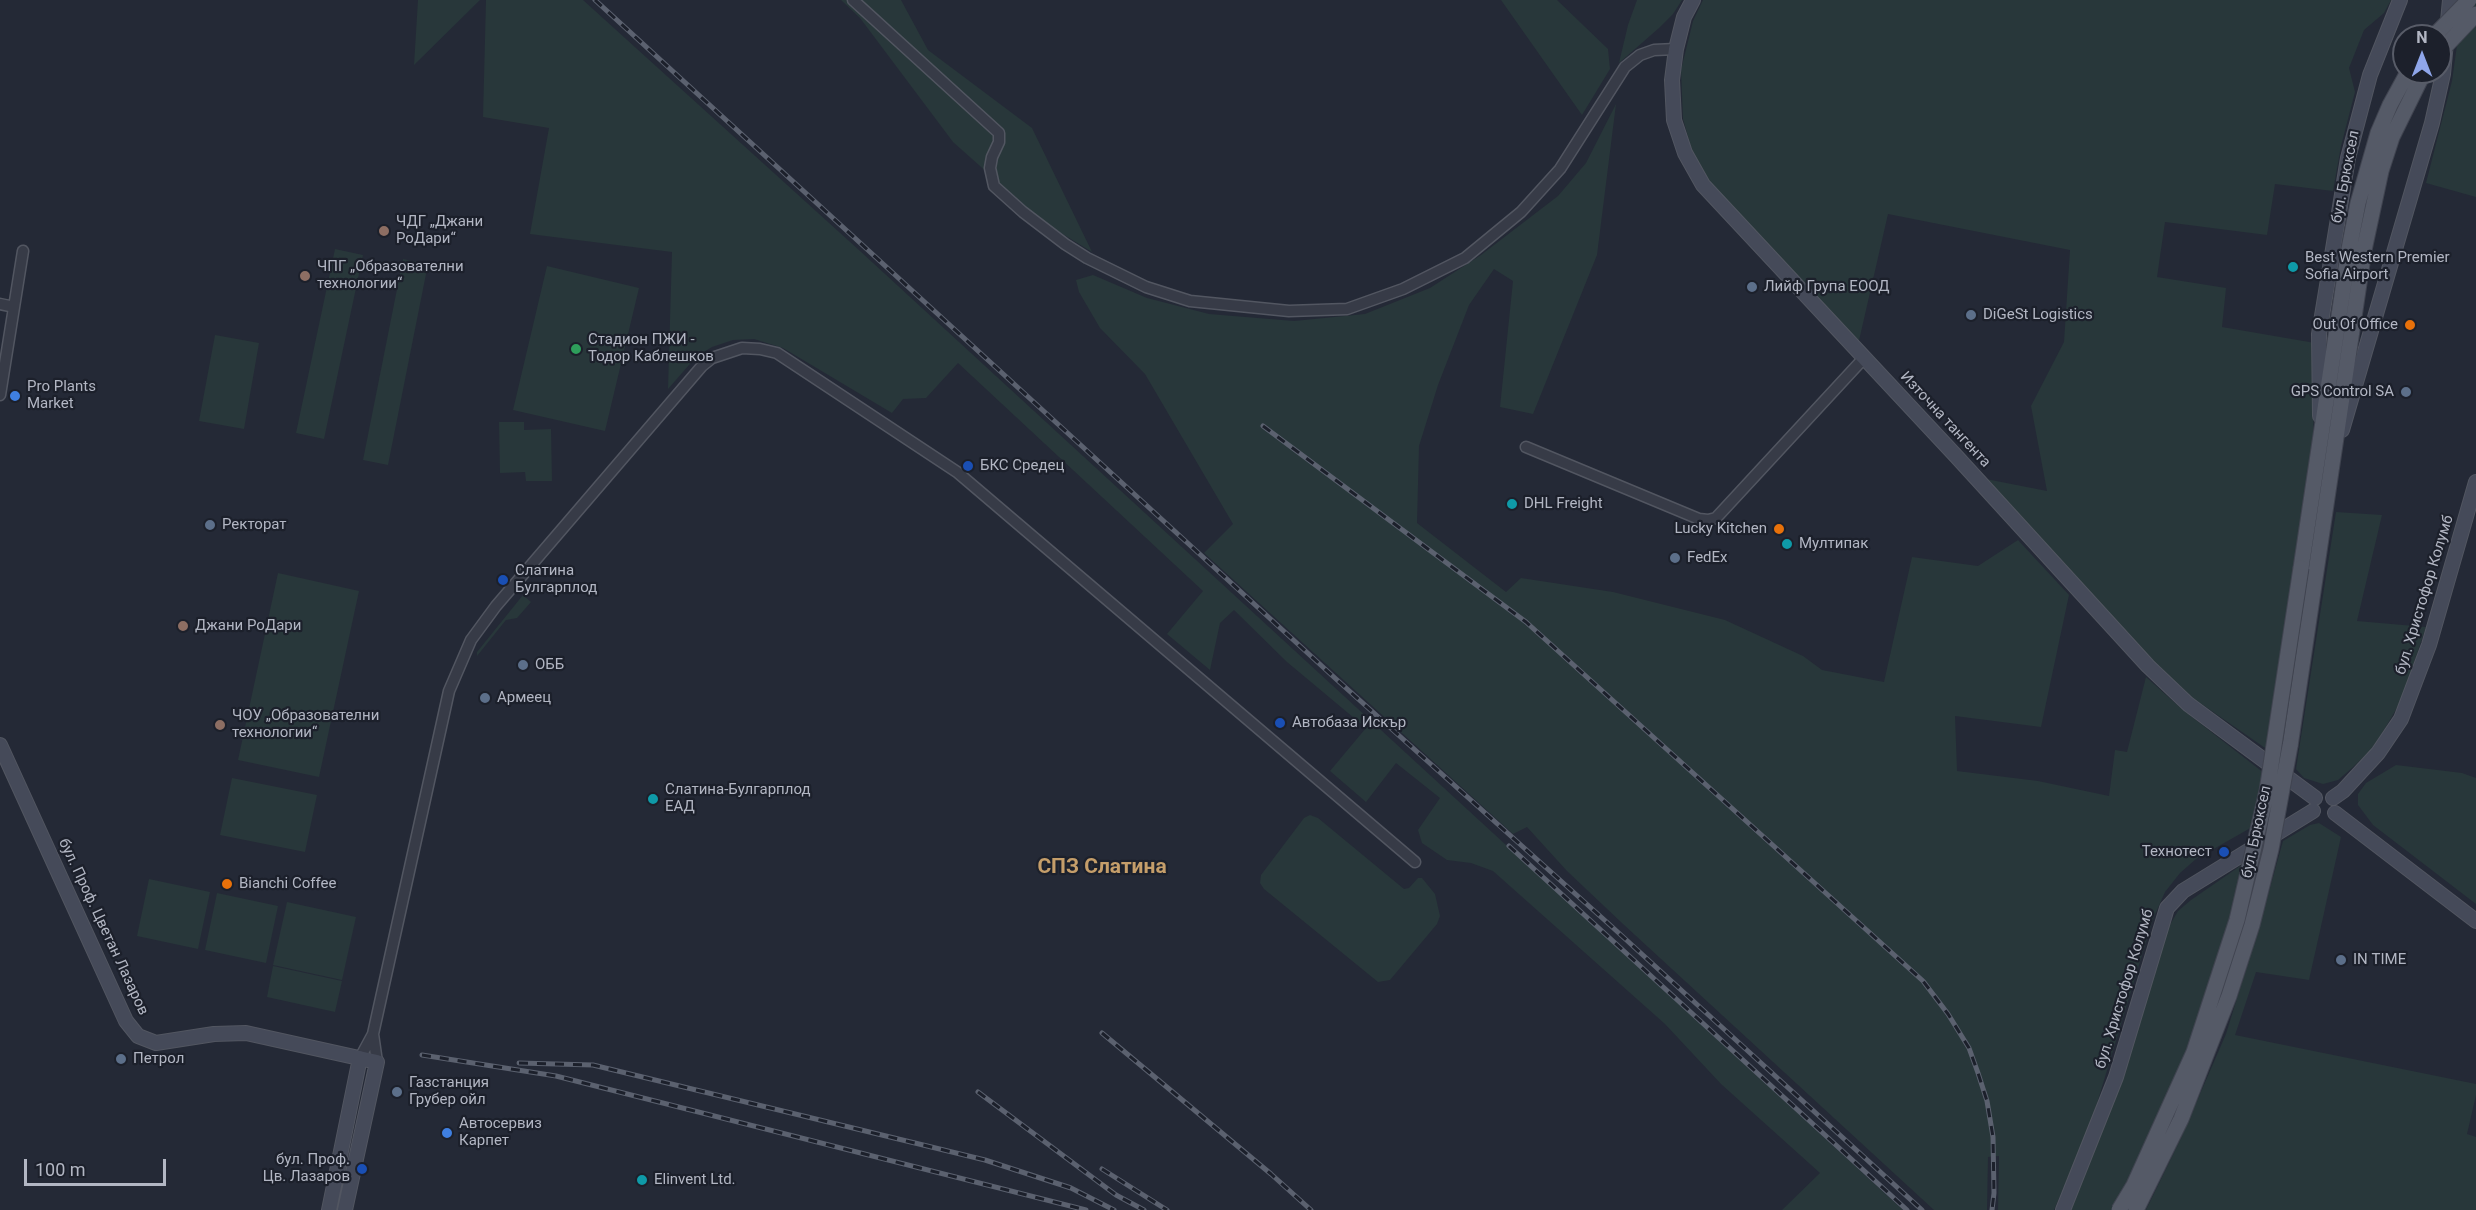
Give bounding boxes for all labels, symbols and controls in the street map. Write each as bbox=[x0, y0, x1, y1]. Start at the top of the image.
north arrow bbox=[2392, 24, 2452, 84]
text: N bbox=[2416, 28, 2428, 47]
street label: бул. Брюксел bbox=[2328, 129, 2364, 225]
place label: ЧДГ „Джани РоДари“ bbox=[396, 213, 483, 248]
marker: ЧДГ „Джани РоДари“ bbox=[377, 224, 391, 238]
place label: Best Western Premier Sofia Airport bbox=[2305, 249, 2450, 284]
place label: ЧПГ „Образователни технологии“ bbox=[317, 258, 464, 293]
marker: Best Western Premier Sofia Airport bbox=[2286, 260, 2300, 274]
marker: ЧПГ „Образователни технологии“ bbox=[298, 269, 312, 283]
place label: Лийф Група ЕООД bbox=[1764, 278, 1890, 296]
marker: Лийф Група ЕООД bbox=[1745, 280, 1759, 294]
place label: DiGeSt Logistics bbox=[1983, 306, 2093, 324]
marker: DiGeSt Logistics bbox=[1964, 308, 1978, 322]
place label: Out Of Office bbox=[2313, 316, 2398, 334]
marker: Out Of Office bbox=[2403, 318, 2417, 332]
place label: Стадион ПЖИ - Тодор Каблешков bbox=[588, 331, 714, 366]
marker: Стадион ПЖИ - Тодор Каблешков bbox=[569, 342, 583, 356]
street label: Източна тангента bbox=[1896, 368, 1994, 472]
place label: Pro Plants Market bbox=[27, 378, 96, 413]
place label: GPS Control SA bbox=[2291, 383, 2394, 401]
marker: GPS Control SA bbox=[2399, 385, 2413, 399]
marker: Pro Plants Market bbox=[8, 389, 22, 403]
place label: БКС Средец bbox=[980, 457, 1064, 475]
marker: БКС Средец bbox=[961, 459, 975, 473]
place label: DHL Freight bbox=[1524, 495, 1603, 513]
marker: DHL Freight bbox=[1505, 497, 1519, 511]
street label: бул. Христофор Колумб bbox=[2392, 513, 2458, 677]
place label: Ректорат bbox=[222, 516, 287, 534]
marker: Ректорат bbox=[203, 518, 217, 532]
place label: Lucky Kitchen bbox=[1674, 520, 1767, 538]
marker: Lucky Kitchen bbox=[1772, 522, 1786, 536]
place label: Мултипак bbox=[1799, 535, 1868, 553]
marker: Мултипак bbox=[1780, 537, 1794, 551]
place label: FedEx bbox=[1687, 549, 1728, 567]
marker: FedEx bbox=[1668, 551, 1682, 565]
place label: Слатина Булгарплод bbox=[515, 562, 597, 597]
marker: Слатина Булгарплод bbox=[496, 573, 510, 587]
place label: Джани РоДари bbox=[195, 617, 301, 635]
marker: Джани РоДари bbox=[176, 619, 190, 633]
place label: ОББ bbox=[535, 656, 564, 674]
marker: ОББ bbox=[516, 658, 530, 672]
place label: Армеец bbox=[497, 689, 551, 707]
marker: Армеец bbox=[478, 691, 492, 705]
place label: ЧОУ „Образователни технологии“ bbox=[232, 707, 379, 742]
place label: Автобаза Искър bbox=[1292, 714, 1406, 732]
marker: Автобаза Искър bbox=[1273, 716, 1287, 730]
marker: ЧОУ „Образователни технологии“ bbox=[213, 718, 227, 732]
place label: Слатина-Булгарплод ЕАД bbox=[665, 781, 811, 816]
street label: бул. Брюксел bbox=[2238, 784, 2276, 880]
marker: Слатина-Булгарплод ЕАД bbox=[646, 792, 660, 806]
street label: бул. Проф. Цветан Лазаров bbox=[54, 836, 152, 1018]
place label: Технотест bbox=[2142, 843, 2212, 861]
marker: Технотест bbox=[2217, 845, 2231, 859]
district label: СПЗ Слатина bbox=[1037, 855, 1167, 881]
place label: Bianchi Coffee bbox=[239, 875, 336, 893]
marker: Bianchi Coffee bbox=[220, 877, 234, 891]
street label: бул. Христофор Колумб bbox=[2092, 907, 2158, 1071]
place label: IN TIME bbox=[2353, 951, 2406, 969]
marker: IN TIME bbox=[2334, 953, 2348, 967]
place label: Петрол bbox=[133, 1050, 184, 1068]
marker: Петрол bbox=[114, 1052, 128, 1066]
place label: Газстанция Грубер ойл bbox=[409, 1074, 489, 1109]
marker: Газстанция Грубер ойл bbox=[390, 1085, 404, 1099]
place label: Автосервиз Карпет bbox=[459, 1115, 542, 1150]
marker: Автосервиз Карпет bbox=[440, 1126, 454, 1140]
scale bar bbox=[27, 1147, 170, 1185]
place label: бул. Проф. Цв. Лазаров bbox=[263, 1151, 350, 1186]
text: 100 m bbox=[35, 1159, 86, 1180]
marker: бул. Проф. Цв. Лазаров bbox=[355, 1162, 369, 1176]
place label: Elinvent Ltd. bbox=[654, 1171, 736, 1189]
marker: Elinvent Ltd. bbox=[635, 1173, 649, 1187]

